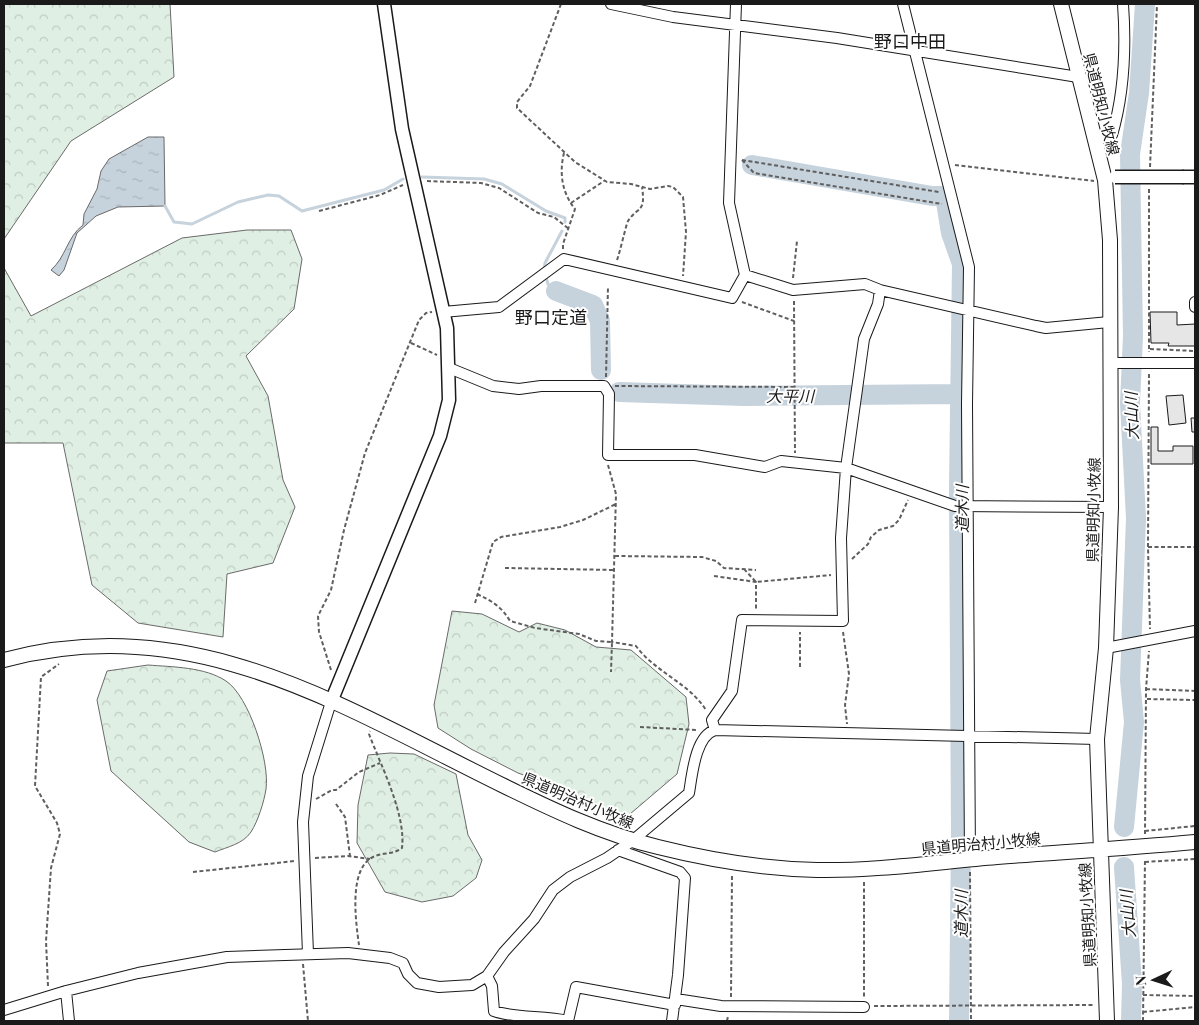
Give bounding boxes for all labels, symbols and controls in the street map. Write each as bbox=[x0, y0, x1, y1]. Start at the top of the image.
district label: 野口中田 bbox=[874, 29, 946, 53]
street label: 県道明知小牧線 bbox=[1080, 51, 1124, 157]
district label: 野口定道 bbox=[515, 305, 587, 329]
water label: 大平川 bbox=[766, 385, 816, 406]
water label: 大山川 bbox=[1120, 390, 1142, 440]
street label: 県道明知小牧線 bbox=[1082, 457, 1104, 563]
water label: 道木川 bbox=[951, 483, 972, 533]
street label: 県道明治村小牧線 bbox=[519, 767, 637, 833]
street label: 県道明治村小牧線 bbox=[920, 828, 1042, 858]
street label: 県道明知小牧線 bbox=[1074, 862, 1100, 968]
water label: 大山川 bbox=[1115, 887, 1139, 939]
water label: 道木川 bbox=[950, 888, 971, 938]
north arrow bbox=[1129, 955, 1179, 1005]
text: N bbox=[1131, 975, 1150, 987]

